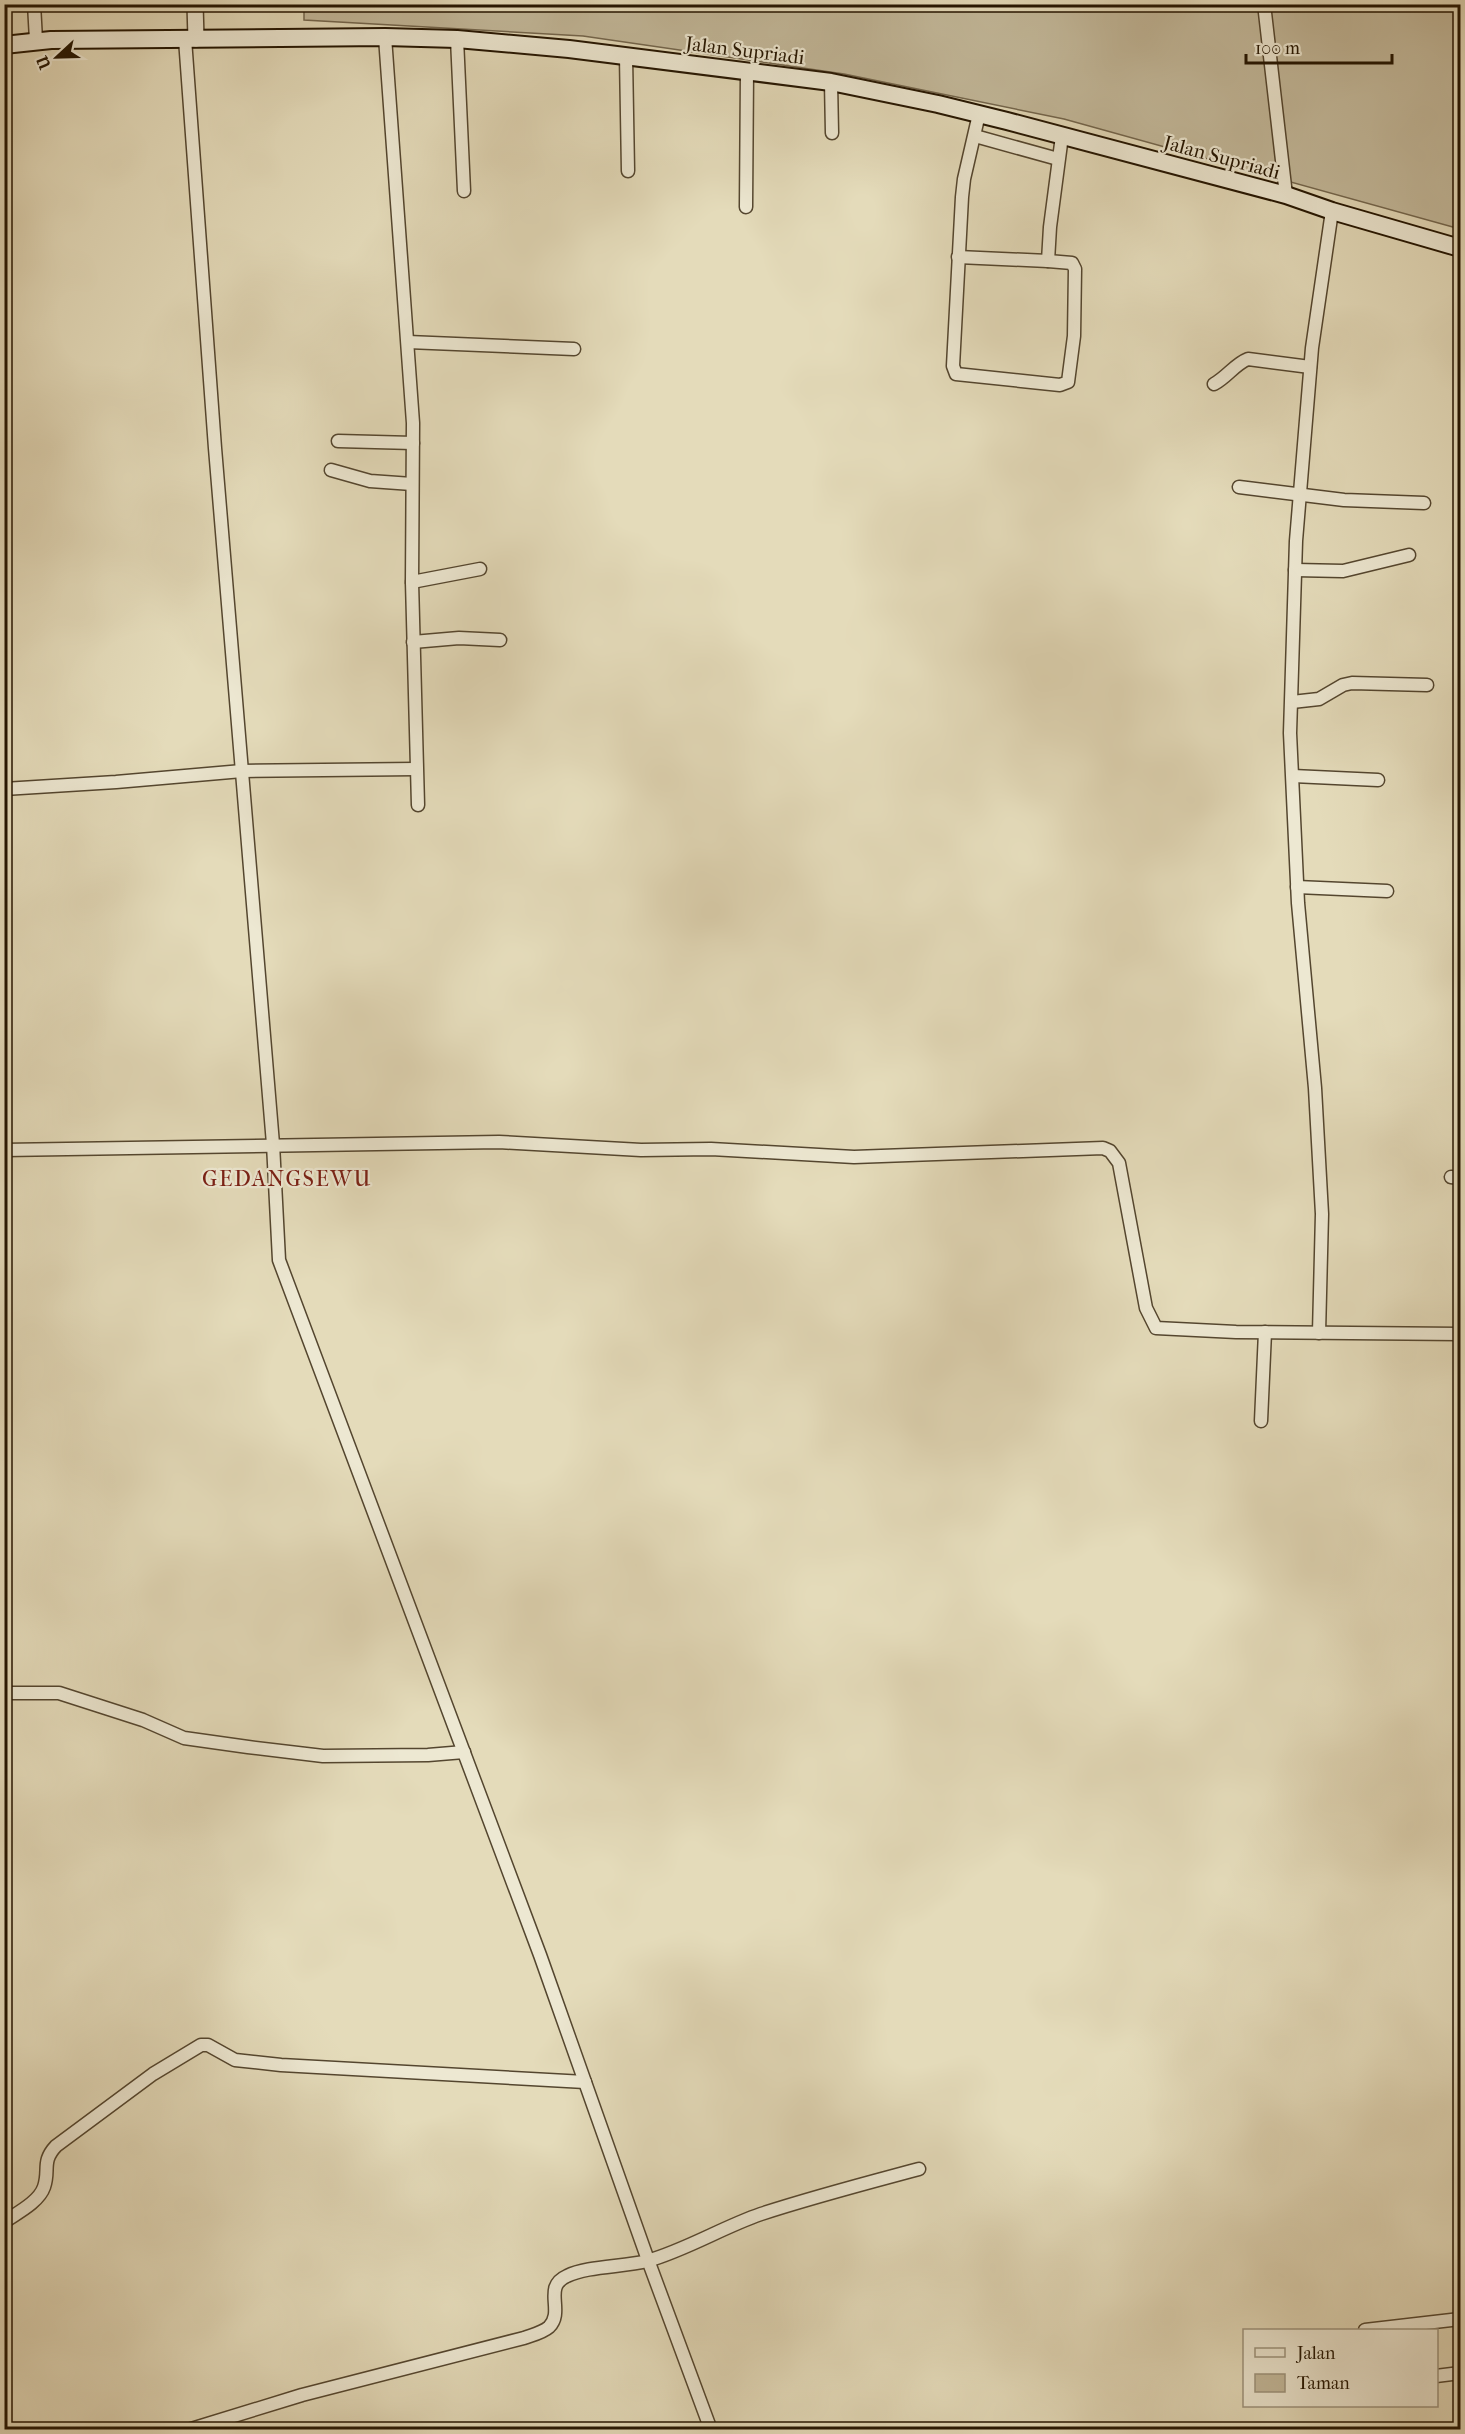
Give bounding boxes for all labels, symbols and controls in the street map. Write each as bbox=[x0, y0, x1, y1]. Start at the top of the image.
north arrow bbox=[27, 27, 87, 87]
scale bar bbox=[1246, 27, 1392, 65]
street label: Jalan Supriadi bbox=[682, 32, 806, 69]
text: 100 m bbox=[1255, 38, 1300, 59]
text: U bbox=[32, 53, 55, 73]
street label: Jalan Supriadi bbox=[1159, 130, 1283, 184]
district label: GEDANGSEWU bbox=[202, 1166, 372, 1192]
legend bbox=[1243, 2329, 1438, 2407]
text: Jalan bbox=[1295, 2343, 1336, 2364]
text: Taman bbox=[1297, 2373, 1350, 2394]

